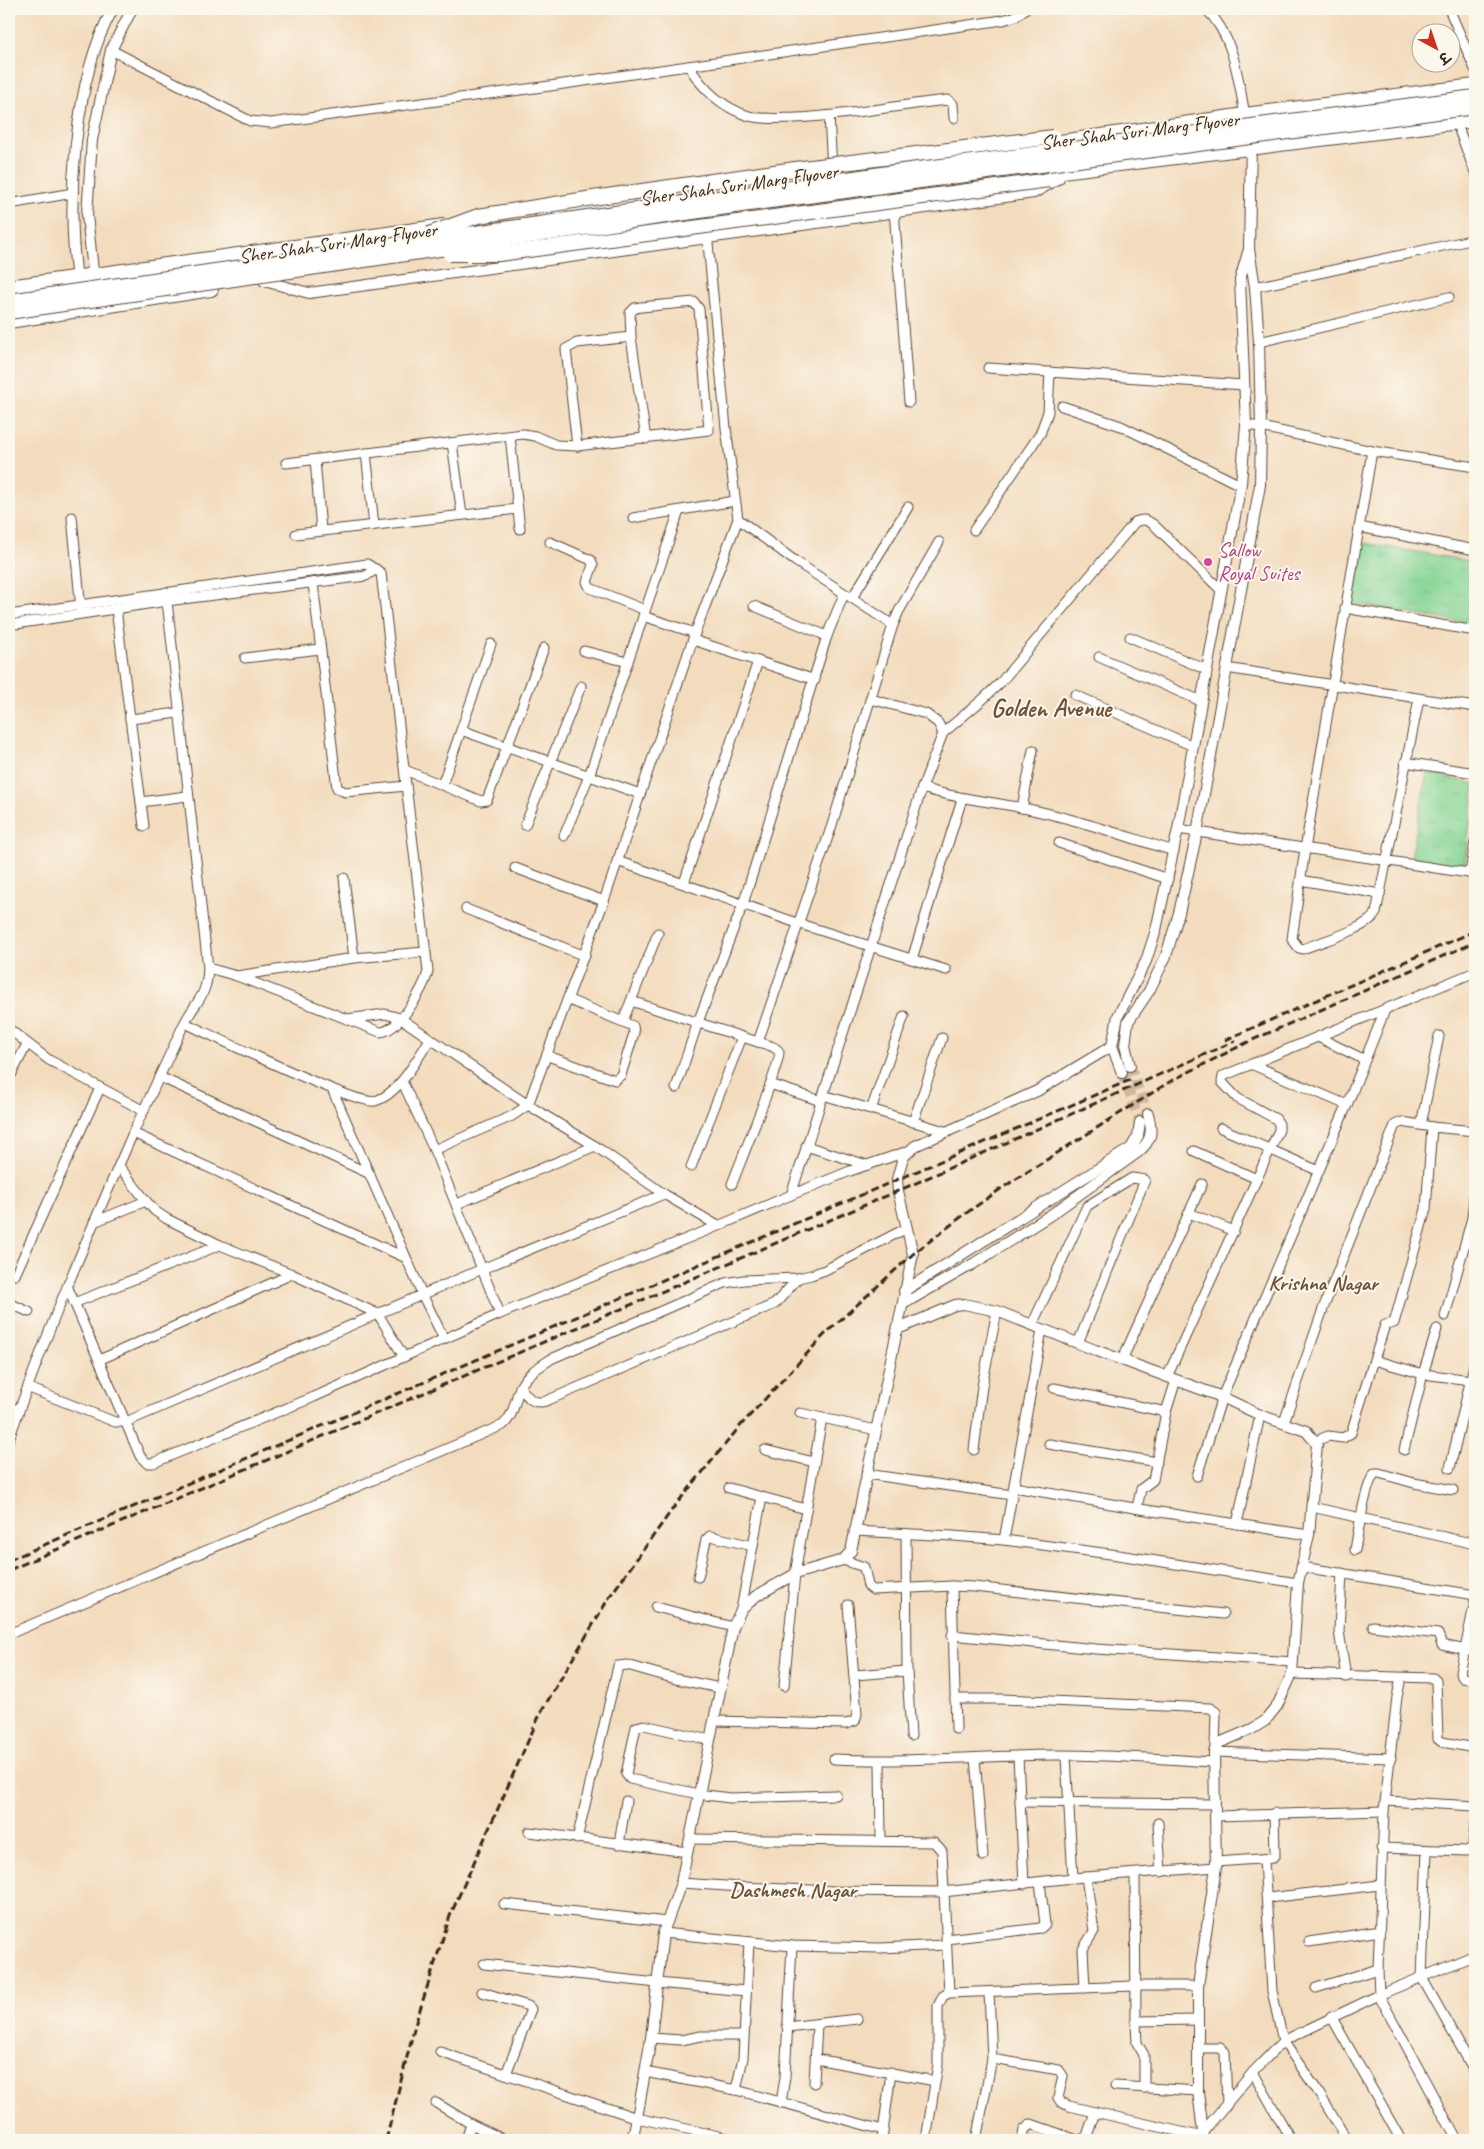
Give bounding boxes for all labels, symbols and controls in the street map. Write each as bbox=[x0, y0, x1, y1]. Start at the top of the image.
north arrow bbox=[1412, 22, 1462, 72]
text: उ bbox=[1434, 47, 1455, 68]
street label: Sher Shah Suri Marg Flyover bbox=[1039, 106, 1242, 156]
street label: Sher Shah Suri Marg Flyover bbox=[638, 158, 841, 211]
street label: Sher Shah Suri Marg Flyover bbox=[237, 216, 440, 269]
place label: Sallow Royal Suites bbox=[1218, 538, 1301, 586]
marker: Sallow Royal Suites bbox=[1202, 556, 1214, 568]
district label: Golden Avenue bbox=[991, 692, 1113, 724]
district label: Krishna Nagar bbox=[1268, 1270, 1380, 1296]
district label: Dashmesh Nagar bbox=[730, 1877, 859, 1903]

